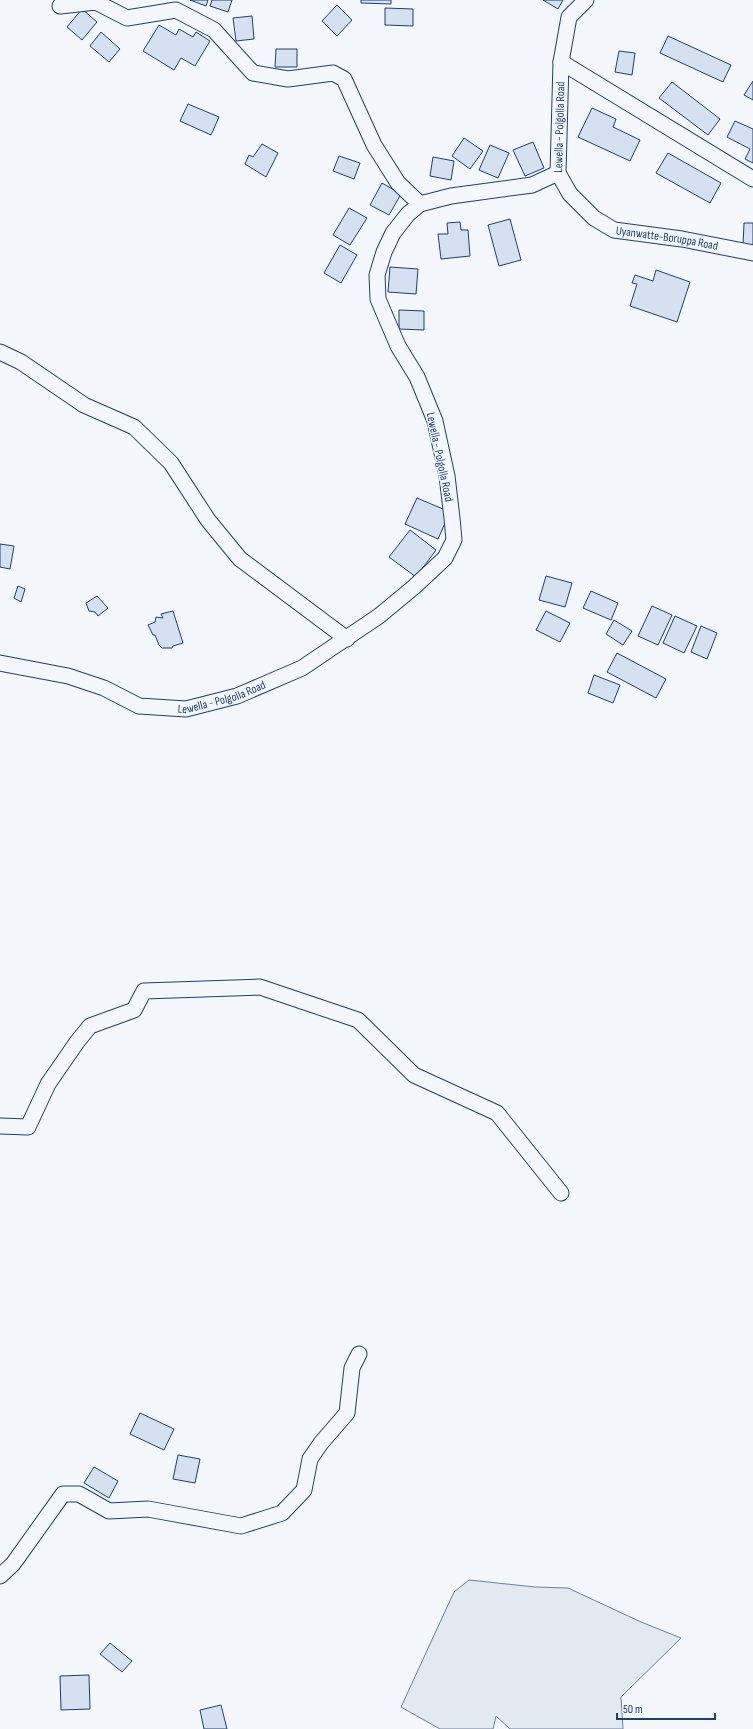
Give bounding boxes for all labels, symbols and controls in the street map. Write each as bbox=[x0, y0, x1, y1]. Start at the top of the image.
street label: Lewella - Polgolla Road bbox=[551, 81, 568, 173]
street label: Uyanwatte-Boruppa Road bbox=[615, 223, 719, 254]
street label: Lewella - Polgolla Road bbox=[423, 411, 456, 503]
street label: Lewella - Polgolla Road bbox=[177, 678, 268, 717]
scale bar bbox=[617, 1695, 715, 1721]
text: 50 m bbox=[623, 1702, 643, 1717]

